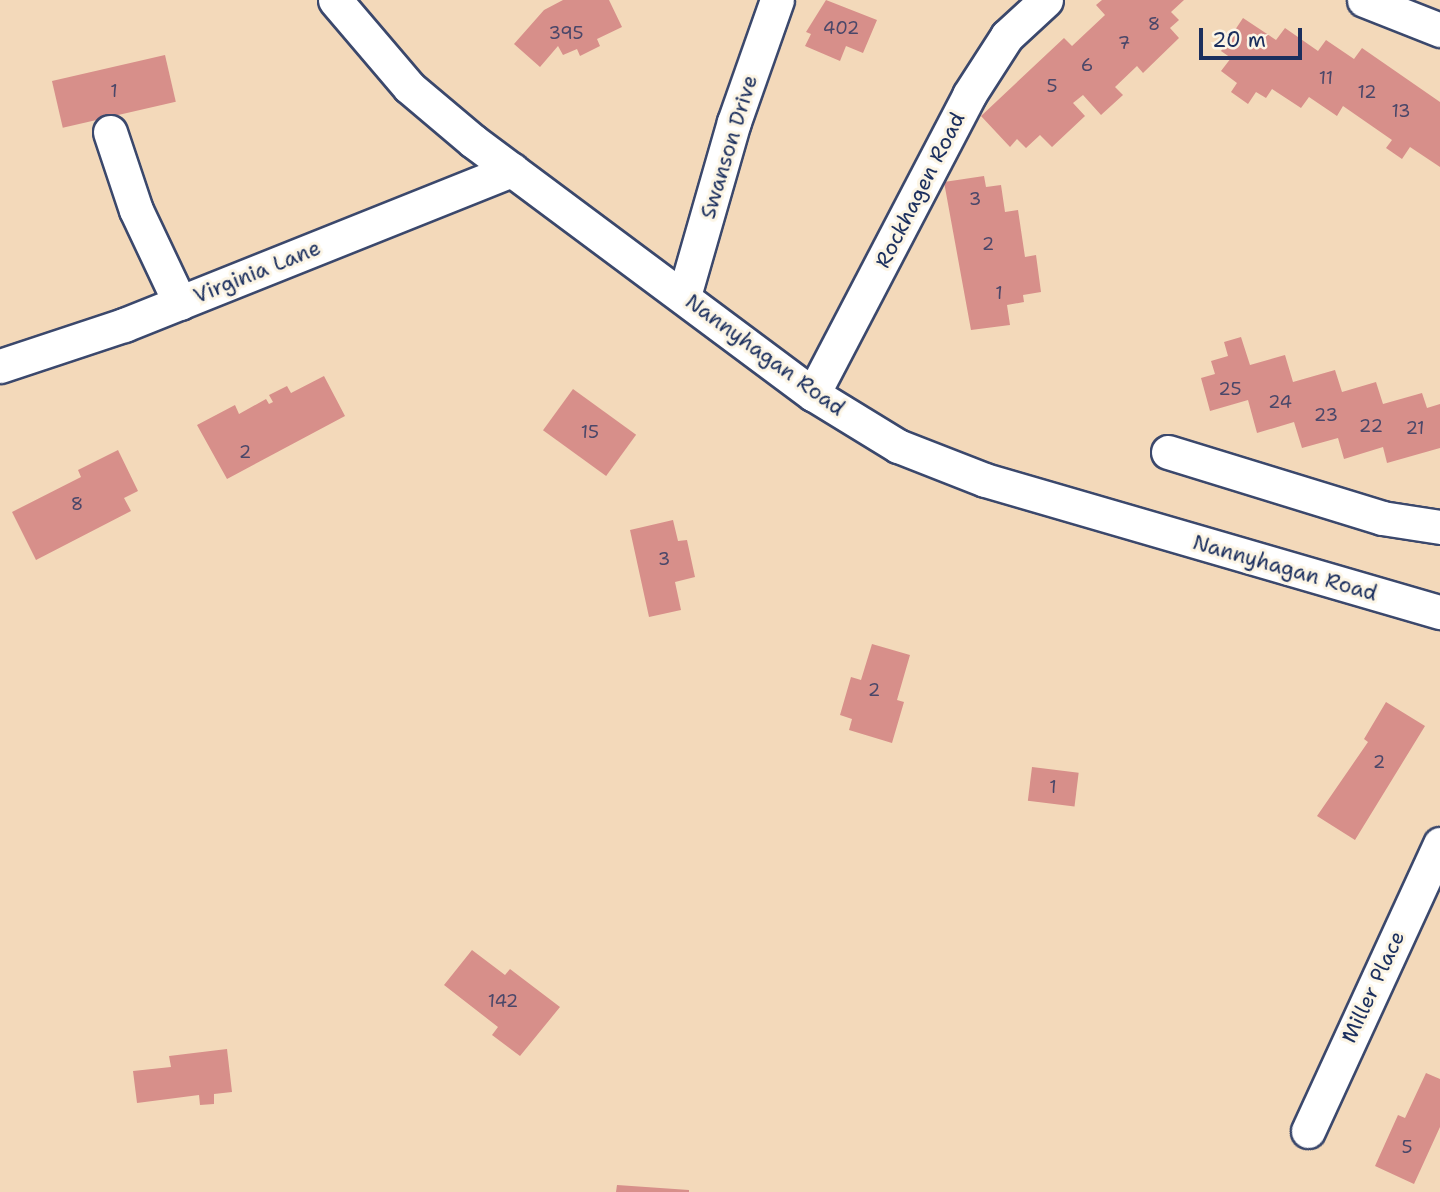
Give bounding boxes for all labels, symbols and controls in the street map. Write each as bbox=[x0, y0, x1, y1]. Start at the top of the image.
house number: 8 bbox=[1148, 13, 1160, 35]
scale bar bbox=[1202, 14, 1305, 58]
house number: 402 bbox=[823, 17, 859, 39]
house number: 395 bbox=[549, 22, 583, 44]
text: 20 m bbox=[1212, 26, 1266, 54]
house number: 7 bbox=[1118, 32, 1130, 54]
house number: 6 bbox=[1081, 54, 1093, 76]
house number: 11 bbox=[1319, 67, 1333, 89]
street label: Swanson Drive bbox=[695, 72, 763, 222]
house number: 5 bbox=[1046, 75, 1058, 97]
house number: 1 bbox=[110, 80, 118, 102]
house number: 12 bbox=[1357, 81, 1377, 103]
house number: 13 bbox=[1391, 100, 1411, 122]
street label: Rockhagen Road bbox=[870, 108, 970, 272]
house number: 3 bbox=[969, 188, 981, 210]
house number: 2 bbox=[982, 233, 994, 255]
street label: Virginia Lane bbox=[190, 235, 324, 309]
house number: 1 bbox=[995, 282, 1003, 304]
street label: Nannyhagan Road bbox=[680, 289, 850, 421]
house number: 25 bbox=[1218, 378, 1242, 400]
house number: 24 bbox=[1268, 391, 1292, 413]
house number: 23 bbox=[1314, 404, 1338, 426]
house number: 22 bbox=[1359, 415, 1383, 437]
house number: 21 bbox=[1405, 417, 1425, 439]
house number: 15 bbox=[581, 421, 599, 443]
house number: 2 bbox=[239, 441, 251, 463]
house number: 8 bbox=[71, 493, 83, 515]
street label: Nannyhagan Road bbox=[1190, 530, 1380, 606]
house number: 3 bbox=[658, 548, 670, 570]
house number: 2 bbox=[868, 679, 880, 701]
house number: 2 bbox=[1373, 751, 1385, 773]
house number: 1 bbox=[1049, 776, 1057, 798]
street label: Miller Place bbox=[1336, 927, 1410, 1047]
house number: 142 bbox=[488, 990, 518, 1012]
house number: 5 bbox=[1401, 1136, 1413, 1158]

